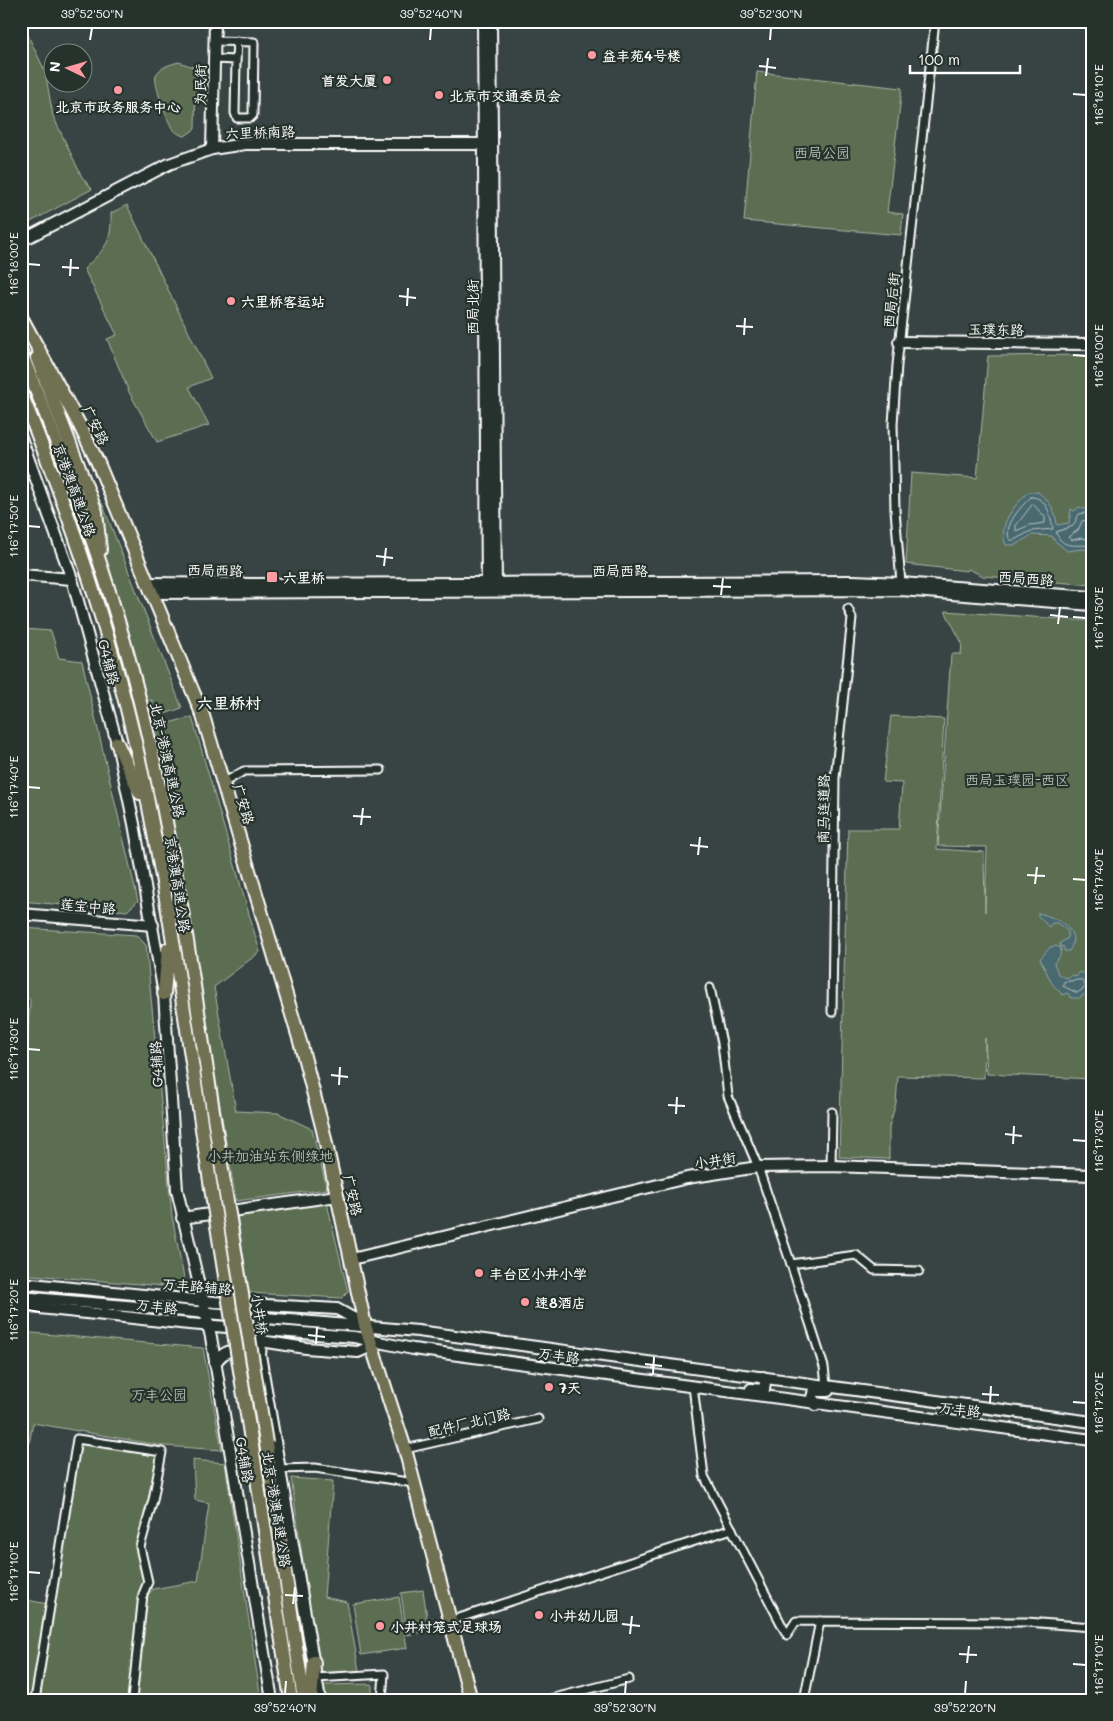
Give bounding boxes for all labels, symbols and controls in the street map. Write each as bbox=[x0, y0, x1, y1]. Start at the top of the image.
text: 39°52'50"N bbox=[61, 5, 123, 21]
text: 39°52'40"N bbox=[400, 5, 462, 21]
text: 39°52'30"N bbox=[740, 5, 802, 21]
north arrow bbox=[42, 42, 92, 92]
scale bar bbox=[910, 42, 1020, 74]
place label: 益丰苑4号楼 bbox=[602, 46, 681, 65]
marker: 益丰苑4号楼 bbox=[586, 49, 598, 61]
text: 100 m bbox=[918, 49, 960, 69]
text: N bbox=[45, 61, 64, 73]
street label: 为民街 bbox=[190, 64, 210, 106]
text: 116°18'10"E bbox=[1090, 64, 1106, 126]
place label: 首发大厦 bbox=[321, 71, 377, 90]
marker: 首发大厦 bbox=[381, 74, 393, 86]
marker: 北京市政务服务中心 bbox=[112, 84, 124, 96]
place label: 北京市交通委员会 bbox=[449, 86, 561, 105]
marker: 北京市交通委员会 bbox=[433, 89, 445, 101]
place label: 北京市政务服务中心 bbox=[55, 97, 181, 116]
street label: 六里桥南路 bbox=[225, 121, 295, 143]
park label: 西局公园 bbox=[794, 143, 850, 162]
text: 116°18'00"E bbox=[5, 232, 21, 296]
street label: 西局后街 bbox=[879, 271, 903, 329]
street label: 西局北街 bbox=[463, 279, 482, 335]
place label: 六里桥客运站 bbox=[241, 292, 325, 311]
marker: 六里桥客运站 bbox=[225, 295, 237, 307]
street label: 玉璞东路 bbox=[968, 319, 1024, 339]
text: 116°18'00"E bbox=[1090, 324, 1106, 388]
street label: 广安路 bbox=[78, 402, 114, 448]
street label: 京港澳高速公路 bbox=[49, 441, 101, 539]
text: 116°17'50"E bbox=[5, 494, 21, 557]
street label: 西局西路 bbox=[187, 560, 243, 580]
street label: 西局西路 bbox=[592, 561, 648, 580]
street label: 西局西路 bbox=[997, 567, 1055, 589]
place label: 六里桥 bbox=[283, 568, 325, 587]
marker: 六里桥 bbox=[265, 570, 279, 584]
text: 116°17'50"E bbox=[1090, 586, 1106, 649]
street label: G4辅路 bbox=[94, 637, 124, 687]
district label: 六里桥村 bbox=[197, 692, 261, 713]
street label: 北京-港澳高速公路 bbox=[146, 700, 190, 820]
text: 116°17'40"E bbox=[5, 755, 21, 818]
park label: 西局玉璞园-西区 bbox=[965, 770, 1069, 789]
street label: 南马连道路 bbox=[813, 774, 833, 844]
street label: 广安路 bbox=[229, 781, 259, 827]
street label: 京港澳高速公路 bbox=[161, 834, 195, 934]
text: 116°17'40"E bbox=[1090, 848, 1106, 911]
street label: 莲宝中路 bbox=[59, 894, 117, 918]
text: 116°17'30"E bbox=[5, 1017, 21, 1080]
street label: G4辅路 bbox=[145, 1040, 167, 1088]
text: 116°17'30"E bbox=[1090, 1109, 1106, 1172]
park label: 小井加油站东侧绿地 bbox=[207, 1146, 333, 1165]
street label: 小井街 bbox=[693, 1147, 737, 1173]
street label: 广安路 bbox=[339, 1172, 367, 1218]
place label: 丰台区小井小学 bbox=[489, 1264, 587, 1283]
marker: 丰台区小井小学 bbox=[473, 1267, 485, 1279]
street label: 万丰路辅路 bbox=[161, 1273, 233, 1299]
text: 116°17'20"E bbox=[5, 1279, 21, 1341]
street label: 小井桥 bbox=[247, 1292, 273, 1336]
place label: 速8酒店 bbox=[535, 1293, 586, 1312]
street label: 万丰路 bbox=[135, 1294, 179, 1318]
marker: 速8酒店 bbox=[519, 1296, 531, 1308]
street label: 万丰路 bbox=[537, 1343, 581, 1367]
text: 116°17'20"E bbox=[1090, 1372, 1106, 1434]
place label: 7天 bbox=[559, 1378, 581, 1397]
marker: 7天 bbox=[543, 1381, 555, 1393]
park label: 万丰公园 bbox=[131, 1385, 187, 1404]
street label: 万丰路 bbox=[938, 1397, 982, 1421]
street label: 配件厂北门路 bbox=[426, 1403, 512, 1441]
street label: G4辅路 bbox=[232, 1435, 258, 1485]
street label: 北京-港澳高速公路 bbox=[258, 1449, 296, 1569]
text: 116°17'10"E bbox=[5, 1541, 21, 1603]
place label: 小井幼儿园 bbox=[549, 1606, 619, 1625]
marker: 小井幼儿园 bbox=[533, 1609, 545, 1621]
place label: 小井村笼式足球场 bbox=[390, 1617, 502, 1636]
marker: 小井村笼式足球场 bbox=[374, 1620, 386, 1632]
text: 116°17'10"E bbox=[1090, 1634, 1106, 1696]
text: 39°52'40"N bbox=[254, 1699, 316, 1715]
text: 39°52'30"N bbox=[594, 1699, 656, 1715]
text: 39°52'20"N bbox=[934, 1699, 996, 1715]

